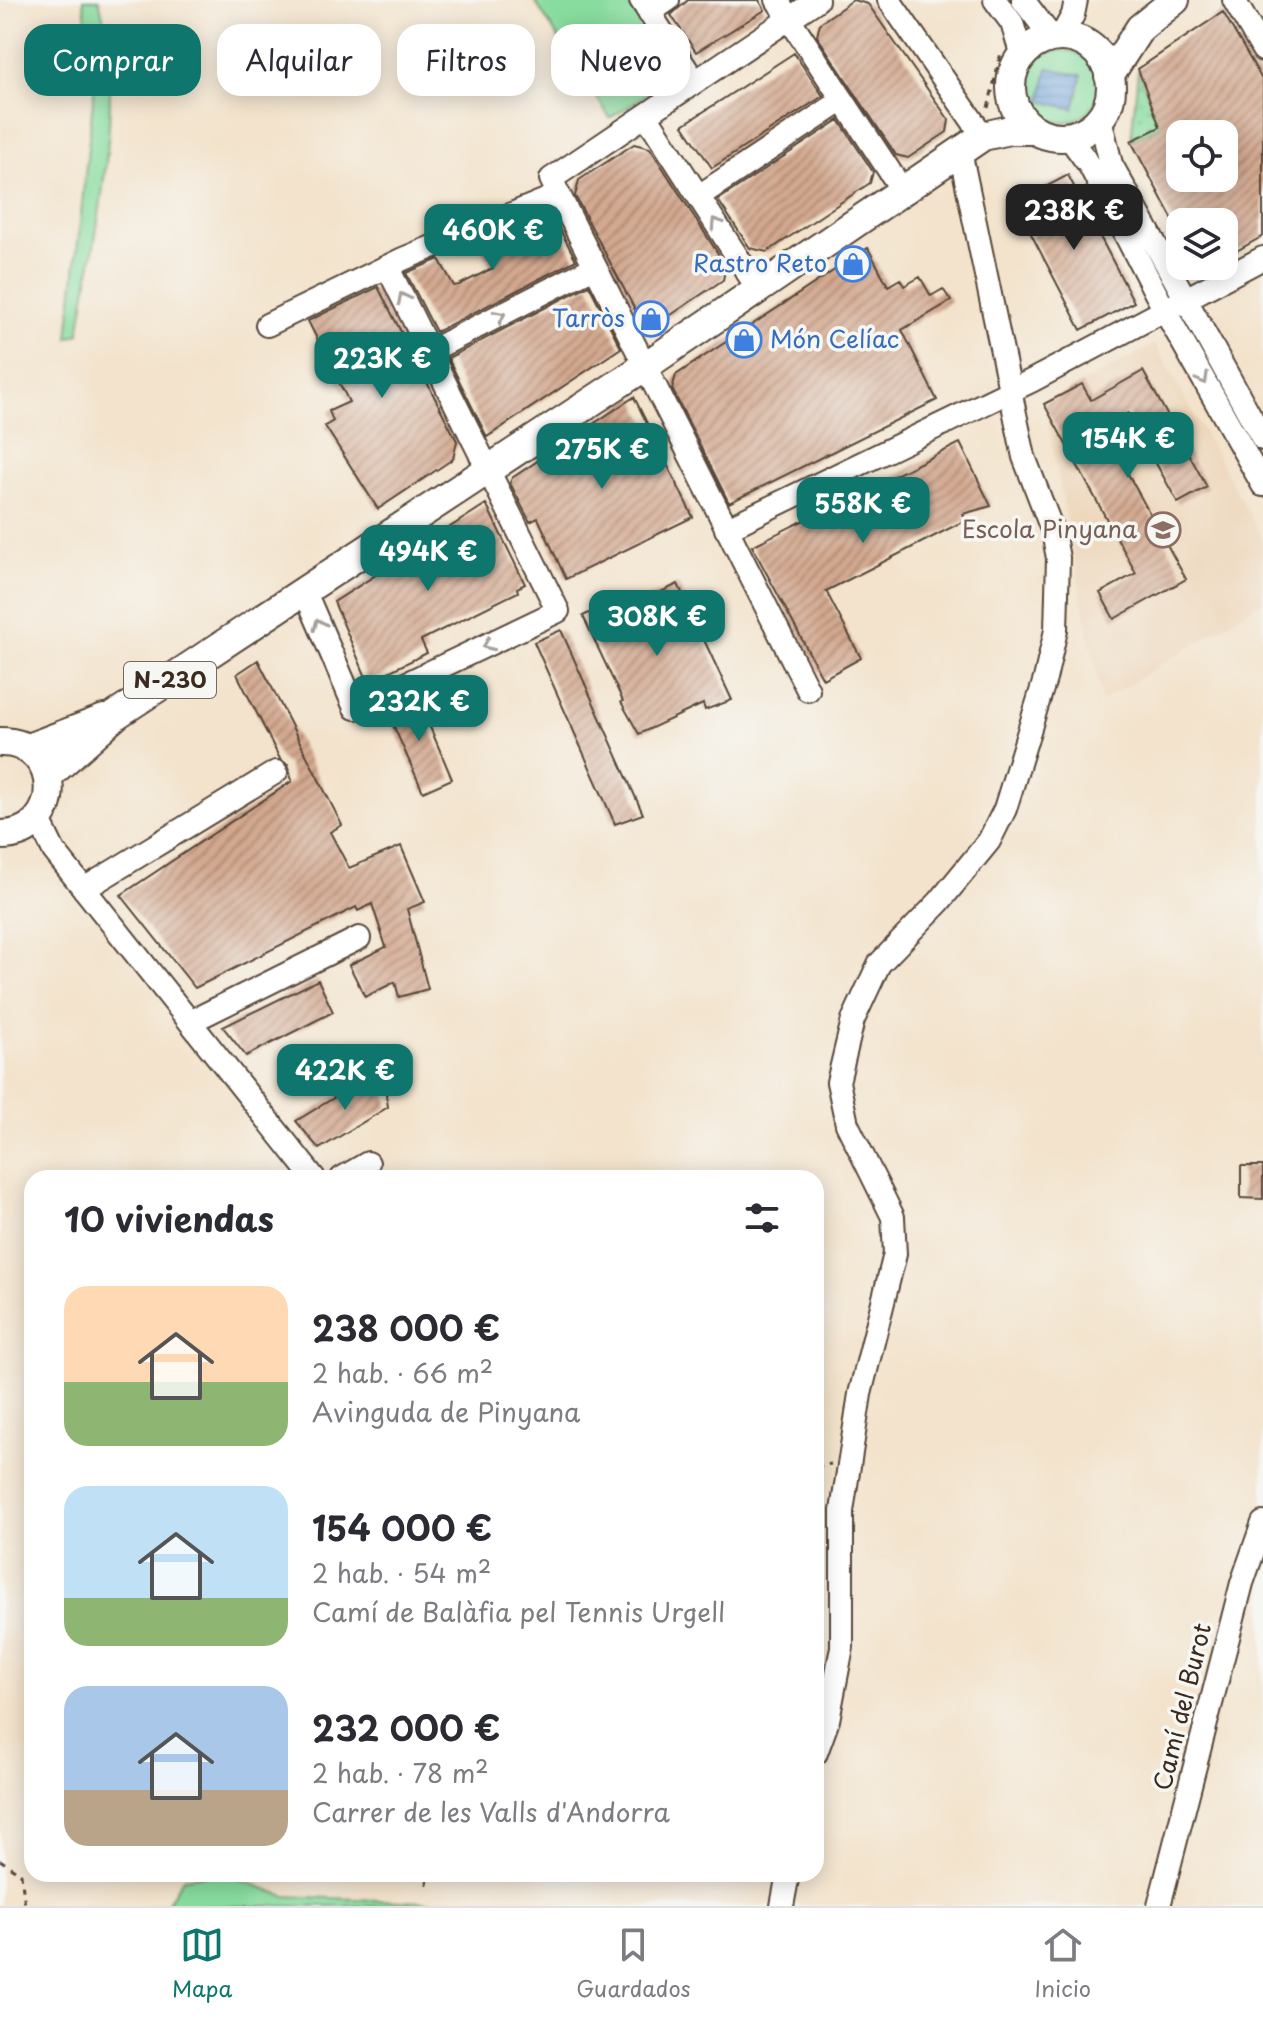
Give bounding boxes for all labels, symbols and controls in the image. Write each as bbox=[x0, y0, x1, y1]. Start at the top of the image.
chip: Comprar bbox=[24, 24, 201, 96]
chip: Alquilar bbox=[217, 24, 381, 96]
chip: Filtros bbox=[397, 24, 535, 96]
chip: Nuevo bbox=[551, 24, 690, 96]
map controls bbox=[1166, 120, 1238, 280]
button: locate bbox=[1166, 120, 1238, 192]
pin: 238K € bbox=[1009, 184, 1139, 252]
text: 238K € bbox=[1024, 190, 1124, 229]
pin: 460K € bbox=[428, 204, 558, 272]
button: layers bbox=[1166, 208, 1238, 280]
text: 460K € bbox=[442, 210, 544, 249]
one-way arrow bbox=[711, 217, 726, 232]
place label: Rastro Reto bbox=[693, 244, 827, 280]
shop icon: Rastro Reto bbox=[834, 245, 872, 283]
one-way arrow bbox=[397, 292, 413, 307]
place label: Tarròs bbox=[552, 299, 625, 335]
shop icon: Tarròs bbox=[632, 300, 670, 338]
one-way arrow bbox=[491, 310, 506, 325]
place label: Món Celíac bbox=[770, 320, 899, 356]
shop icon: Món Celíac bbox=[725, 321, 763, 359]
pin: 223K € bbox=[317, 332, 447, 400]
text: 223K € bbox=[332, 338, 432, 377]
one-way arrow bbox=[1193, 370, 1209, 384]
pin: 154K € bbox=[1063, 412, 1193, 480]
text: 154K € bbox=[1081, 418, 1175, 457]
pin: 275K € bbox=[537, 423, 667, 491]
text: 275K € bbox=[555, 429, 649, 468]
pin: 558K € bbox=[798, 477, 928, 545]
text: 558K € bbox=[815, 483, 911, 522]
place label: Escola Pinyana bbox=[962, 510, 1137, 546]
school or university icon: Escola Pinyana bbox=[1144, 511, 1182, 549]
pin: 494K € bbox=[363, 525, 493, 593]
text: 494K € bbox=[378, 531, 478, 570]
pin: 308K € bbox=[592, 590, 722, 658]
text: 308K € bbox=[607, 596, 707, 635]
one-way arrow bbox=[313, 618, 329, 632]
one-way arrow bbox=[482, 635, 496, 651]
road number: N-230 bbox=[124, 662, 216, 698]
pin: 232K € bbox=[354, 675, 484, 743]
text: 232K € bbox=[368, 681, 470, 720]
pin: 422K € bbox=[280, 1044, 410, 1112]
text: 422K € bbox=[295, 1050, 395, 1089]
text: 10 viviendas bbox=[64, 1192, 274, 1244]
icon: filters bbox=[740, 1196, 784, 1240]
text: 238 000 € bbox=[312, 1301, 500, 1353]
icon: home bbox=[128, 1318, 224, 1414]
text: 2 hab. · 66 m² bbox=[312, 1353, 493, 1392]
text: Avinguda de Pinyana bbox=[312, 1392, 580, 1431]
text: 154 000 € bbox=[312, 1501, 492, 1553]
icon: home bbox=[128, 1518, 224, 1614]
text: 2 hab. · 54 m² bbox=[312, 1553, 491, 1592]
text: Camí de Balàfia pel Tennis Urgell bbox=[312, 1592, 725, 1631]
street label: Camí del Burot bbox=[1143, 1619, 1219, 1794]
text: 232 000 € bbox=[312, 1701, 500, 1753]
icon: home bbox=[128, 1718, 224, 1814]
text: 2 hab. · 78 m² bbox=[312, 1753, 489, 1792]
text: Carrer de les Valls d'Andorra bbox=[312, 1792, 670, 1831]
tab: Mapa bbox=[172, 1923, 232, 2004]
tab: Guardados bbox=[576, 1923, 691, 2004]
tab: Inicio bbox=[1034, 1923, 1091, 2004]

